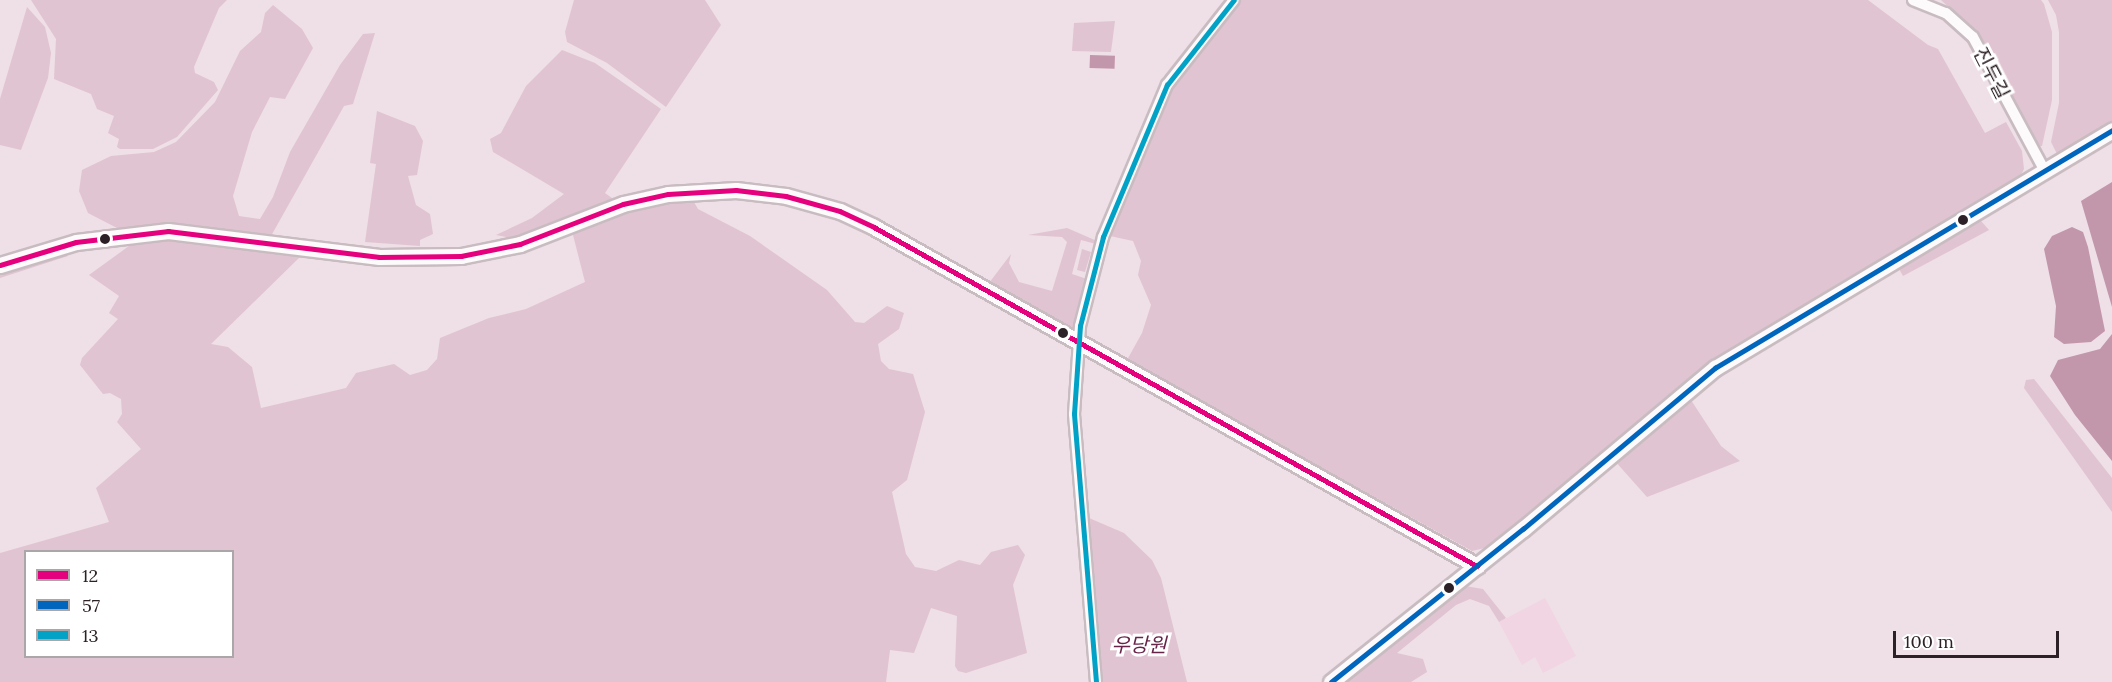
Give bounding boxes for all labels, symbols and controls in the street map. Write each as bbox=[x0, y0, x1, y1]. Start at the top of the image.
street label: 진두길 bbox=[1969, 43, 2015, 103]
unlabelled marker bbox=[1957, 214, 1969, 226]
unlabelled marker bbox=[99, 233, 111, 245]
unlabelled marker bbox=[1057, 327, 1069, 339]
legend bbox=[24, 550, 234, 658]
text: 12 bbox=[82, 564, 98, 587]
unlabelled marker bbox=[1443, 582, 1455, 594]
text: 57 bbox=[82, 594, 100, 617]
scale bar bbox=[1896, 619, 2062, 657]
text: 13 bbox=[82, 624, 99, 647]
text: 100 m bbox=[1904, 630, 1954, 653]
park label: 우당원 bbox=[1111, 632, 1167, 656]

